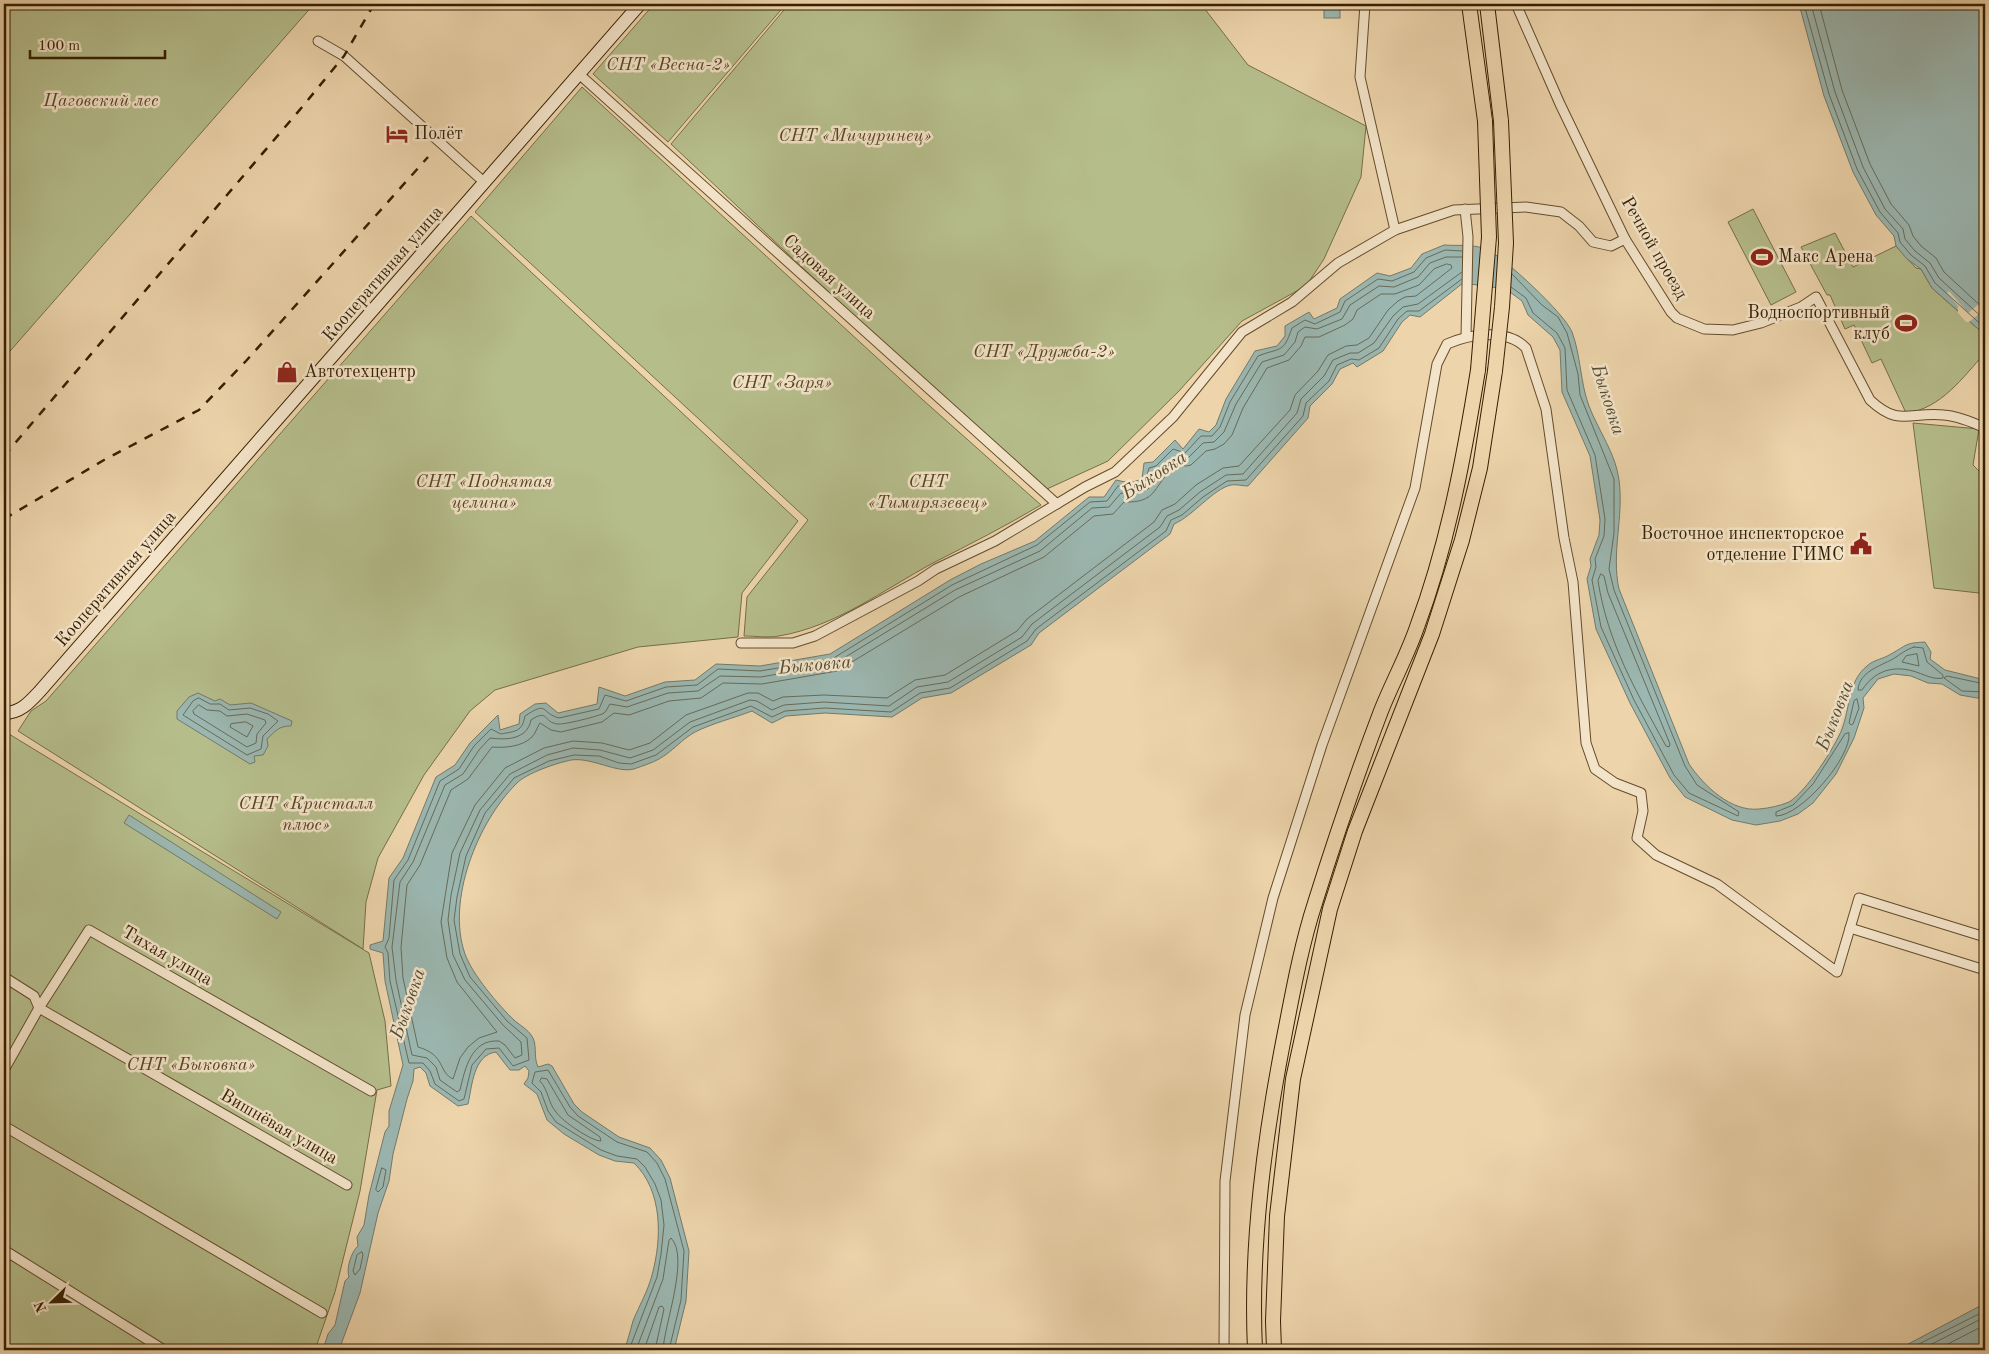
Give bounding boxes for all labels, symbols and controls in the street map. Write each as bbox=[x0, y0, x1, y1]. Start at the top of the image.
scale bar bbox=[30, 28, 165, 60]
text: 100 m bbox=[38, 39, 80, 54]
park label: СНТ «Весна-2» bbox=[606, 56, 730, 74]
park label: Цаговский лес bbox=[42, 92, 159, 110]
hotel icon: Полёт bbox=[384, 121, 410, 147]
place label: Полёт bbox=[414, 125, 463, 143]
park label: СНТ «Мичуринец» bbox=[778, 127, 932, 145]
street label: Речной проезд bbox=[1617, 194, 1691, 302]
street label: Кооперативная улица bbox=[319, 203, 447, 345]
street label: Садовая улица bbox=[780, 231, 878, 323]
sports icon: Макс Арена bbox=[1749, 244, 1775, 270]
place label: Макс Арена bbox=[1778, 248, 1874, 266]
place label: Водноспортивный клуб bbox=[1747, 304, 1890, 343]
sports icon: Водноспортивный клуб bbox=[1893, 310, 1919, 336]
park label: СНТ «Дружба-2» bbox=[973, 343, 1115, 361]
shop icon: Автотехцентр bbox=[274, 359, 300, 385]
water label: Быковка bbox=[1586, 361, 1627, 438]
place label: Автотехцентр bbox=[304, 363, 416, 381]
park label: СНТ «Заря» bbox=[732, 374, 832, 392]
water label: Быковка bbox=[1118, 448, 1191, 504]
park label: СНТ «Поднятая целина» bbox=[415, 473, 553, 512]
park label: СНТ «Тимирязевец» bbox=[868, 473, 988, 512]
street label: Кооперативная улица bbox=[52, 508, 180, 650]
place label: Восточное инспекторское отделение ГИМС bbox=[1641, 525, 1844, 564]
public building icon: Восточное инспекторское отделение ГИМС bbox=[1848, 531, 1874, 557]
water label: Быковка bbox=[777, 653, 852, 679]
water label: Быковка bbox=[1814, 678, 1858, 754]
park label: СНТ «Кристалл плюс» bbox=[238, 795, 374, 834]
street label: Тихая улица bbox=[119, 923, 215, 989]
water label: Быковка bbox=[388, 966, 430, 1043]
park label: СНТ «Быковка» bbox=[127, 1056, 256, 1074]
street label: Вишнёвая улица bbox=[217, 1086, 341, 1168]
north arrow bbox=[28, 1276, 78, 1326]
text: N bbox=[32, 1299, 49, 1314]

